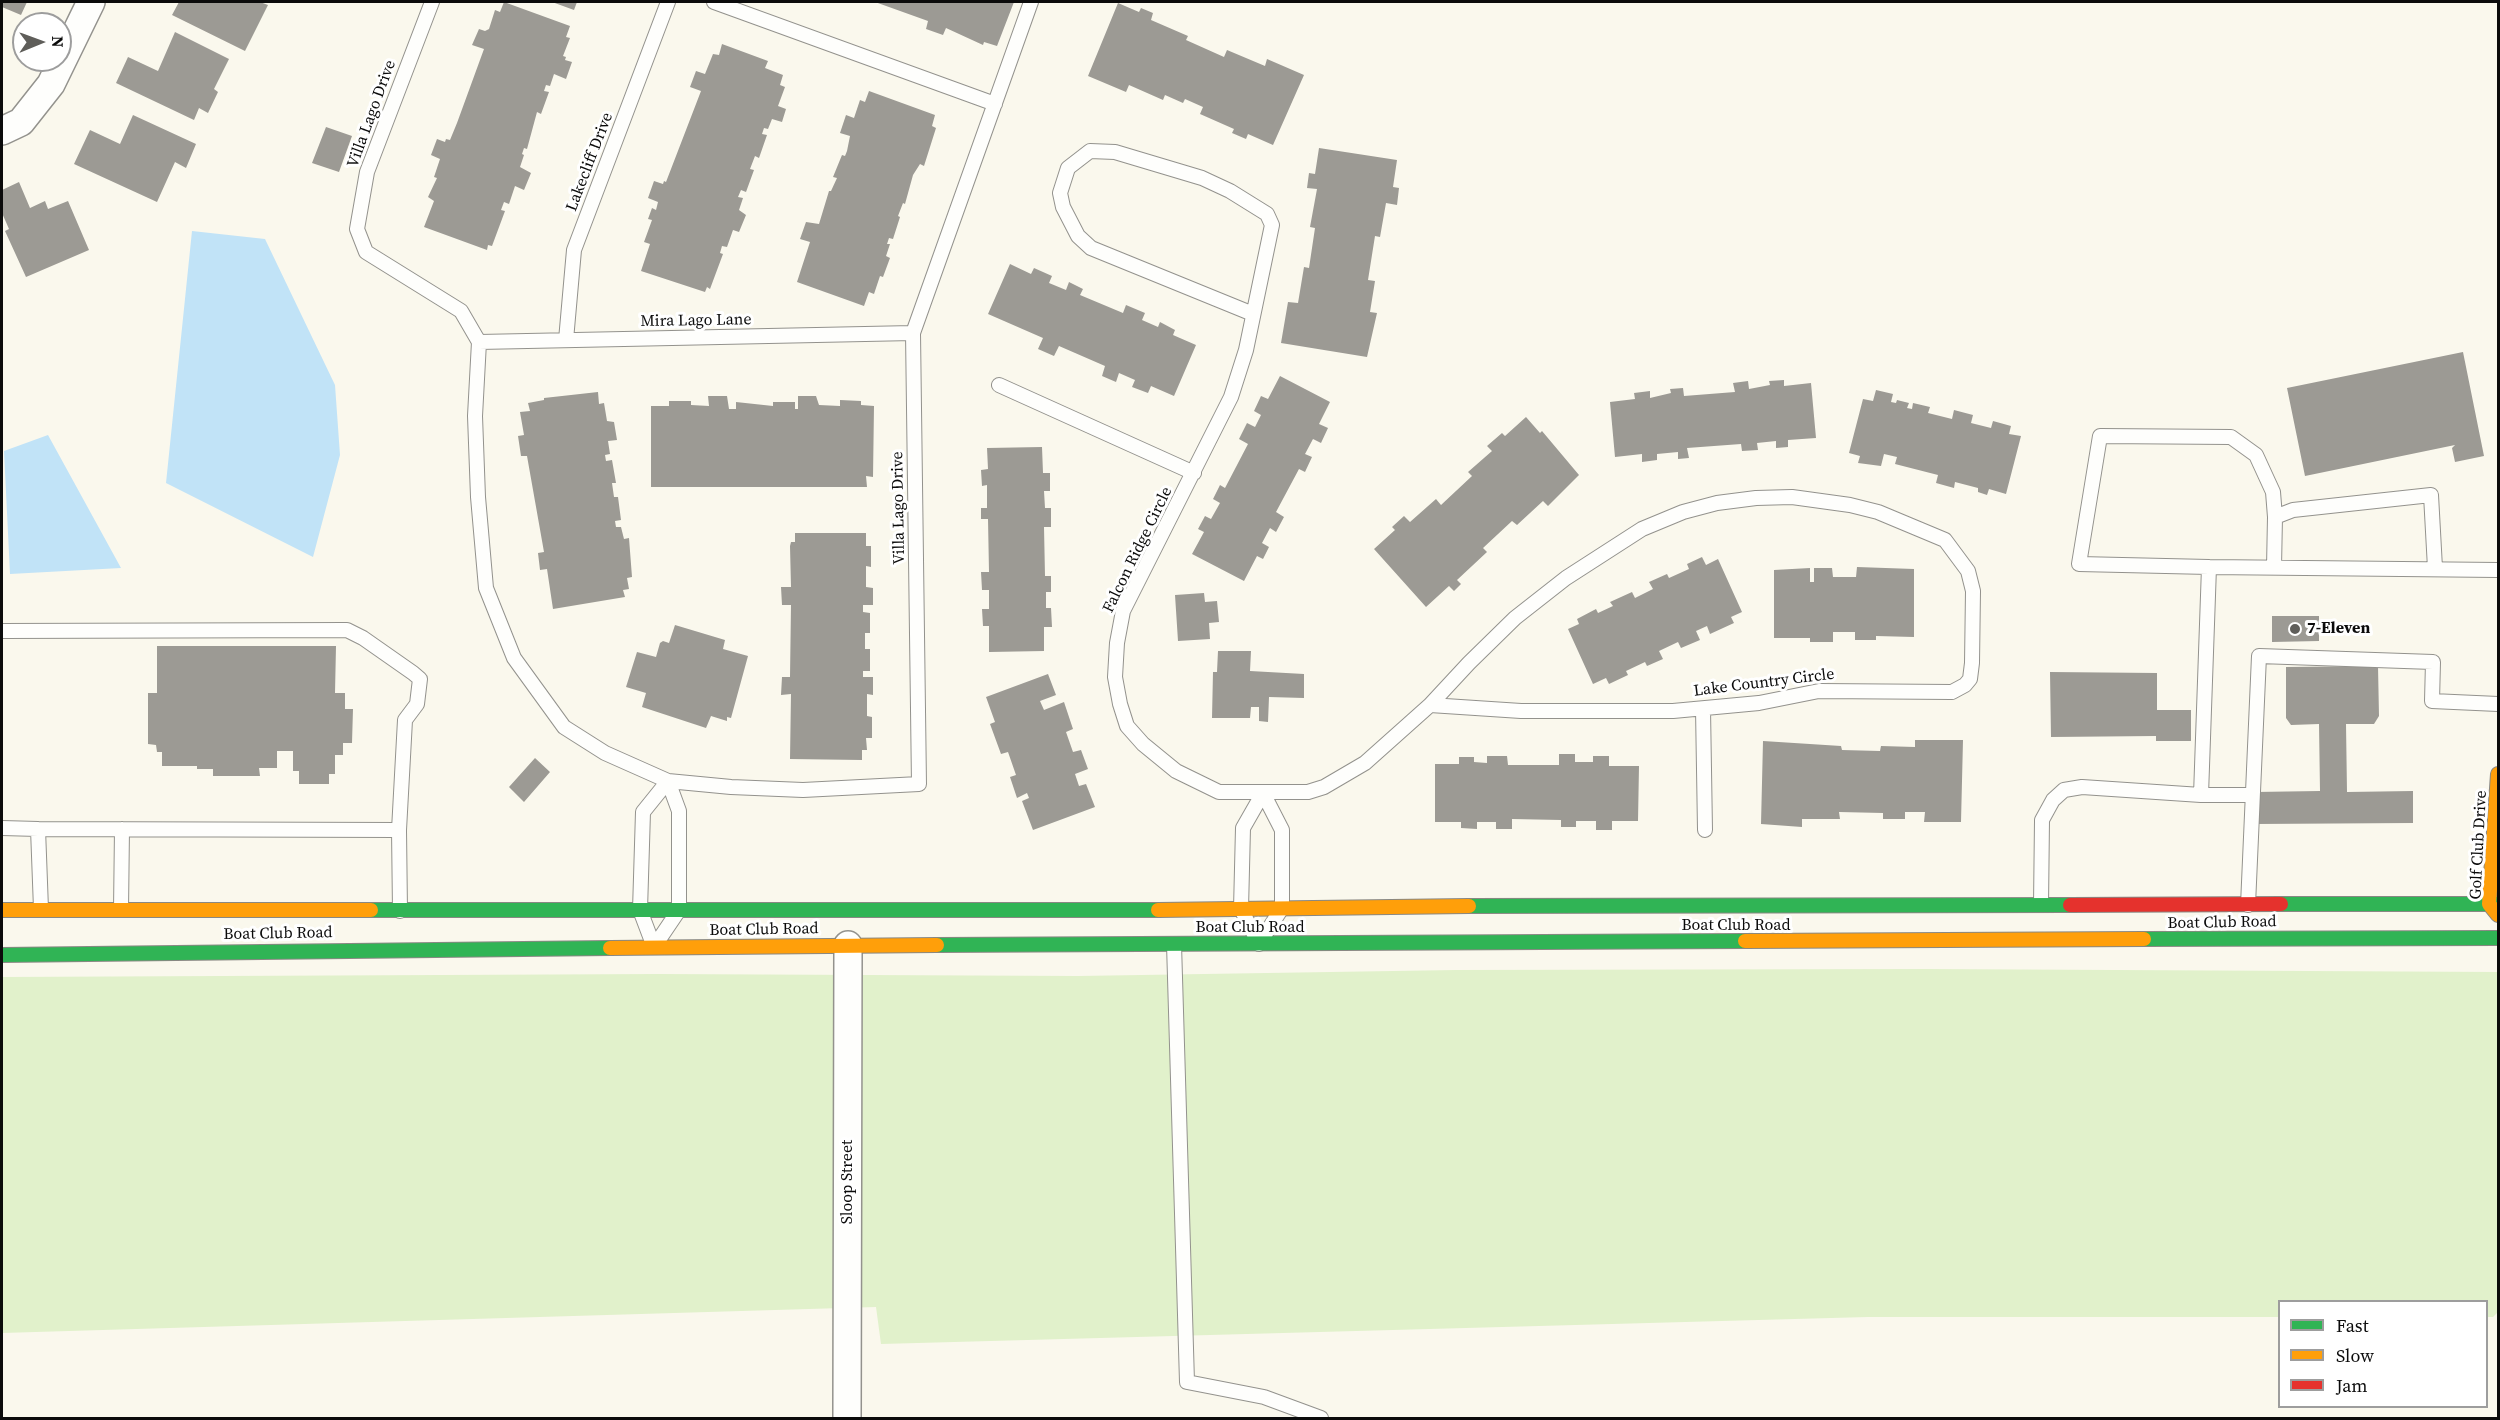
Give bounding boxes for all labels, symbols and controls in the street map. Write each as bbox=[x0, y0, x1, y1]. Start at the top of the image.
north arrow bbox=[12, 12, 72, 72]
text: N bbox=[47, 36, 69, 48]
street label: Villa Lago Drive bbox=[344, 58, 400, 170]
street label: Lakecliff Drive bbox=[562, 110, 618, 214]
street label: Mira Lago Lane bbox=[640, 310, 752, 332]
street label: Villa Lago Drive bbox=[888, 451, 910, 565]
street label: Falcon Ridge Circle bbox=[1099, 484, 1177, 616]
place label: 7-Eleven bbox=[2307, 619, 2370, 639]
marker: 7-Eleven bbox=[2288, 622, 2302, 636]
street label: Lake Country Circle bbox=[1692, 665, 1836, 701]
street label: Golf Club Drive bbox=[2467, 790, 2491, 900]
street label: Boat Club Road bbox=[2167, 912, 2277, 934]
street label: Boat Club Road bbox=[1681, 916, 1791, 936]
street label: Boat Club Road bbox=[1195, 918, 1305, 938]
street label: Boat Club Road bbox=[709, 919, 819, 941]
street label: Boat Club Road bbox=[223, 923, 333, 945]
street label: Sloop Street bbox=[838, 1140, 858, 1224]
legend bbox=[2278, 1300, 2488, 1408]
text: Fast bbox=[2336, 1313, 2369, 1338]
text: Slow bbox=[2336, 1343, 2374, 1368]
text: Jam bbox=[2336, 1373, 2368, 1398]

